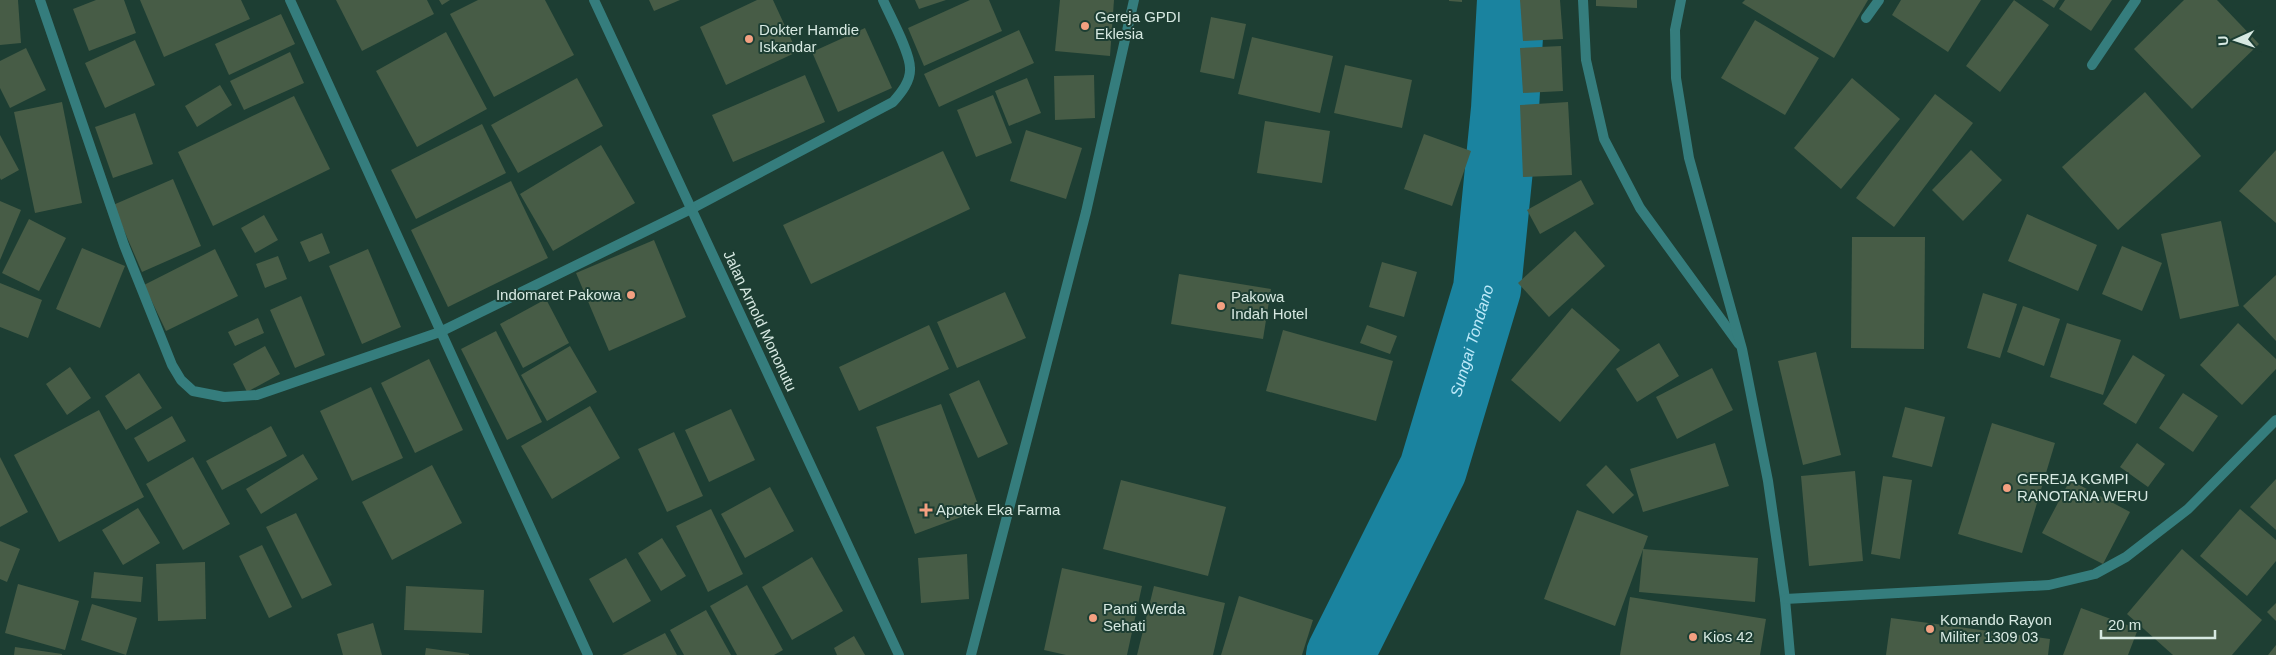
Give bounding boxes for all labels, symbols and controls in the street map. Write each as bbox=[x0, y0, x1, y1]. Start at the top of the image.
place label: Gereja GPDI Eklesia bbox=[1095, 8, 1181, 42]
north arrow bbox=[2211, 15, 2261, 65]
marker: Gereja GPDI Eklesia bbox=[1079, 20, 1091, 32]
place label: Dokter Hamdie Iskandar bbox=[759, 21, 859, 55]
marker: Dokter Hamdie Iskandar bbox=[743, 33, 755, 45]
text: U bbox=[2215, 35, 2231, 46]
street label: Jalan Arnold Mononutu bbox=[720, 248, 801, 394]
water label: Sungai Tondano bbox=[1447, 283, 1497, 399]
place label: Indomaret Pakowa bbox=[496, 286, 622, 303]
place label: Pakowa Indah Hotel bbox=[1231, 288, 1308, 322]
marker: Indomaret Pakowa bbox=[625, 289, 637, 301]
marker: Pakowa Indah Hotel bbox=[1215, 300, 1227, 312]
place label: GEREJA KGMPI RANOTANA WERU bbox=[2017, 470, 2148, 504]
marker: GEREJA KGMPI RANOTANA WERU bbox=[2001, 482, 2013, 494]
place label: Apotek Eka Farma bbox=[936, 501, 1061, 518]
marker: Apotek Eka Farma bbox=[920, 504, 932, 516]
place label: Panti Werda Sehati bbox=[1103, 600, 1186, 634]
scale bar bbox=[2101, 608, 2215, 640]
place label: Komando Rayon Militer 1309 03 bbox=[1940, 611, 2052, 645]
marker: Panti Werda Sehati bbox=[1087, 612, 1099, 624]
text: 20 m bbox=[2108, 616, 2141, 633]
marker: Komando Rayon Militer 1309 03 bbox=[1924, 623, 1936, 635]
place label: Kios 42 bbox=[1703, 628, 1753, 645]
marker: Kios 42 bbox=[1687, 631, 1699, 643]

